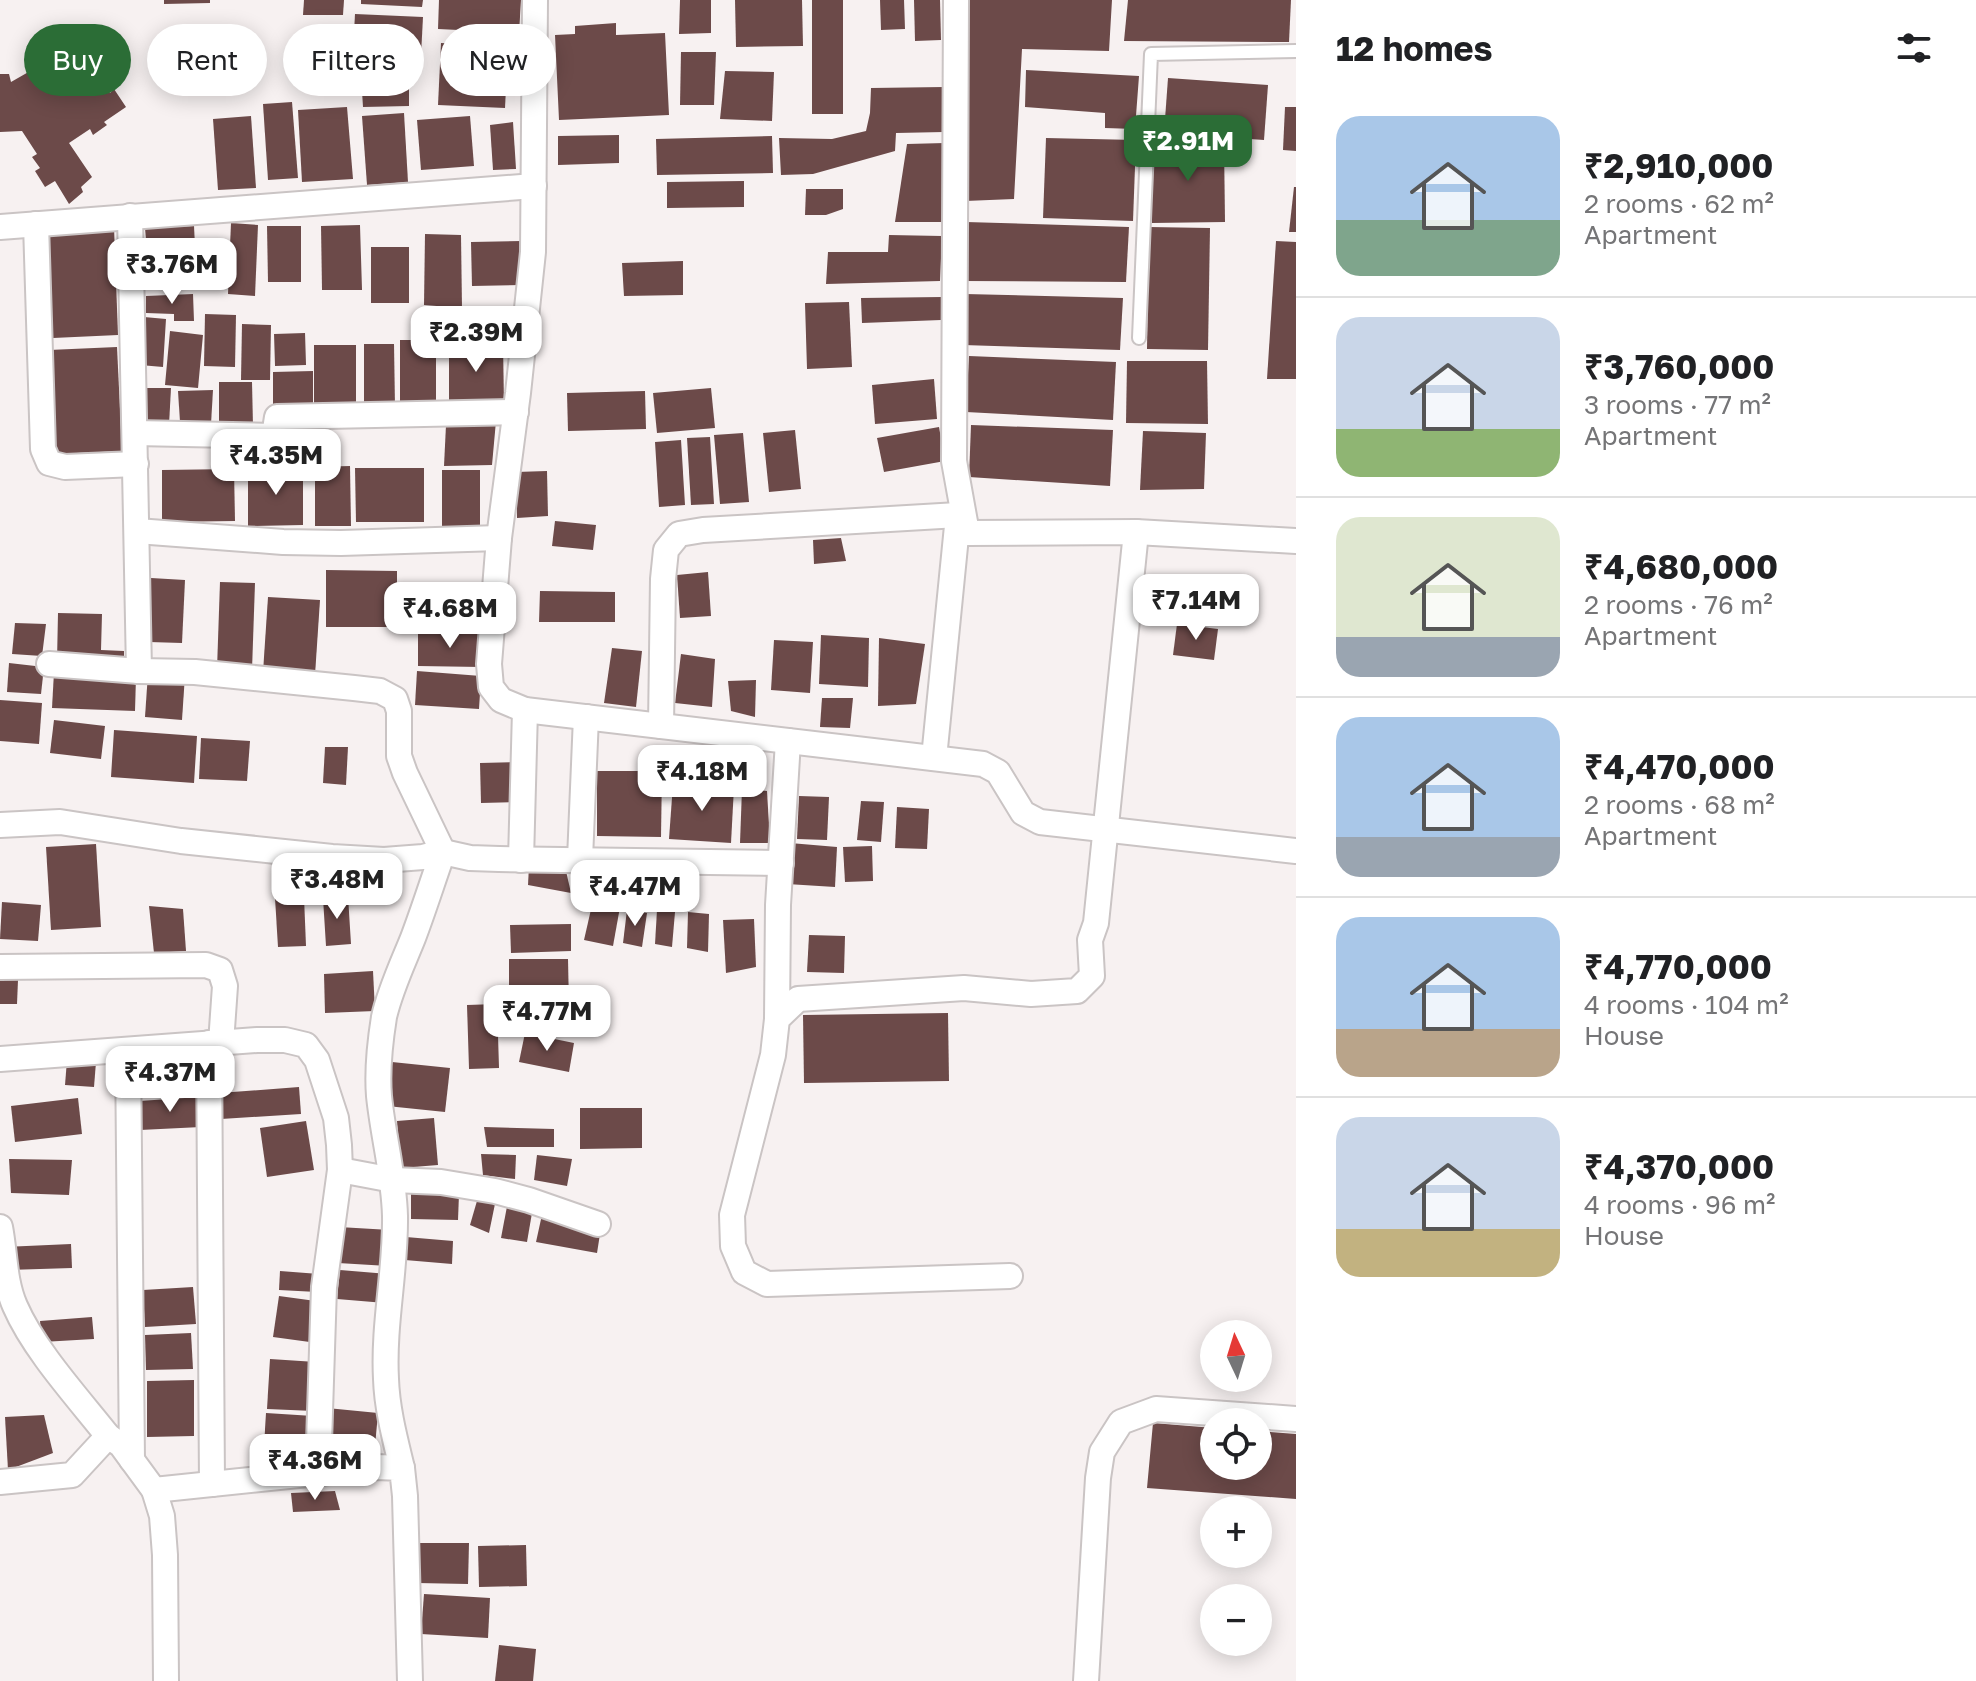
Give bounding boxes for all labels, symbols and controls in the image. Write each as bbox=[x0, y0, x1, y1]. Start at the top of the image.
chip: Buy bbox=[24, 24, 131, 96]
chip: Rent bbox=[147, 24, 267, 96]
chip: Filters bbox=[283, 24, 424, 96]
chip: New bbox=[440, 24, 556, 96]
icon: filters bbox=[1892, 26, 1936, 70]
text: 12 homes bbox=[1336, 28, 1493, 68]
pin: ₹2.91M bbox=[1123, 115, 1253, 183]
text: ₹2.91M bbox=[1142, 125, 1234, 156]
text: ₹2,910,000 bbox=[1584, 145, 1773, 185]
icon: home bbox=[1400, 148, 1496, 244]
text: 2 rooms · 62 m² bbox=[1584, 188, 1774, 219]
text: Apartment bbox=[1584, 219, 1717, 250]
pin: ₹3.76M bbox=[107, 238, 237, 306]
text: ₹3.76M bbox=[126, 248, 218, 279]
pin: ₹2.39M bbox=[411, 306, 541, 374]
text: ₹2.39M bbox=[429, 316, 523, 347]
text: ₹3,760,000 bbox=[1584, 346, 1774, 386]
icon: home bbox=[1400, 349, 1496, 445]
text: 3 rooms · 77 m² bbox=[1584, 389, 1771, 420]
text: Apartment bbox=[1584, 420, 1717, 451]
pin: ₹4.35M bbox=[211, 429, 341, 497]
text: ₹4.35M bbox=[229, 439, 323, 470]
text: ₹4,680,000 bbox=[1584, 546, 1778, 586]
icon: home bbox=[1400, 549, 1496, 645]
pin: ₹7.14M bbox=[1131, 574, 1261, 642]
pin: ₹4.68M bbox=[385, 582, 515, 650]
text: ₹7.14M bbox=[1151, 584, 1241, 615]
text: 2 rooms · 76 m² bbox=[1584, 589, 1773, 620]
text: ₹4.68M bbox=[402, 592, 498, 623]
text: Apartment bbox=[1584, 620, 1717, 651]
pin: ₹4.18M bbox=[637, 745, 767, 813]
text: ₹4,470,000 bbox=[1584, 746, 1775, 786]
icon: home bbox=[1400, 749, 1496, 845]
text: ₹4.18M bbox=[656, 755, 748, 786]
text: 2 rooms · 68 m² bbox=[1584, 789, 1775, 820]
text: Apartment bbox=[1584, 820, 1717, 851]
pin: ₹3.48M bbox=[272, 853, 402, 921]
pin: ₹4.47M bbox=[570, 860, 700, 928]
text: ₹3.48M bbox=[289, 863, 385, 894]
text: ₹4.47M bbox=[588, 870, 682, 901]
text: ₹4,770,000 bbox=[1584, 946, 1772, 986]
icon: home bbox=[1400, 949, 1496, 1045]
pin: ₹4.77M bbox=[482, 985, 612, 1053]
text: 4 rooms · 104 m² bbox=[1584, 989, 1789, 1020]
text: ₹4.77M bbox=[502, 995, 592, 1026]
text: House bbox=[1584, 1020, 1664, 1051]
pin: ₹4.37M bbox=[105, 1046, 235, 1114]
text: ₹4.37M bbox=[124, 1056, 216, 1087]
text: ₹4,370,000 bbox=[1584, 1146, 1774, 1186]
icon: home bbox=[1400, 1149, 1496, 1245]
text: 4 rooms · 96 m² bbox=[1584, 1189, 1775, 1220]
text: House bbox=[1584, 1220, 1664, 1251]
north arrow bbox=[1200, 1320, 1272, 1392]
map controls bbox=[1200, 1320, 1272, 1656]
button: locate bbox=[1200, 1408, 1272, 1480]
pin: ₹4.36M bbox=[250, 1434, 380, 1502]
text: ₹4.36M bbox=[268, 1444, 362, 1475]
button: + bbox=[1200, 1496, 1272, 1568]
button: − bbox=[1200, 1584, 1272, 1656]

